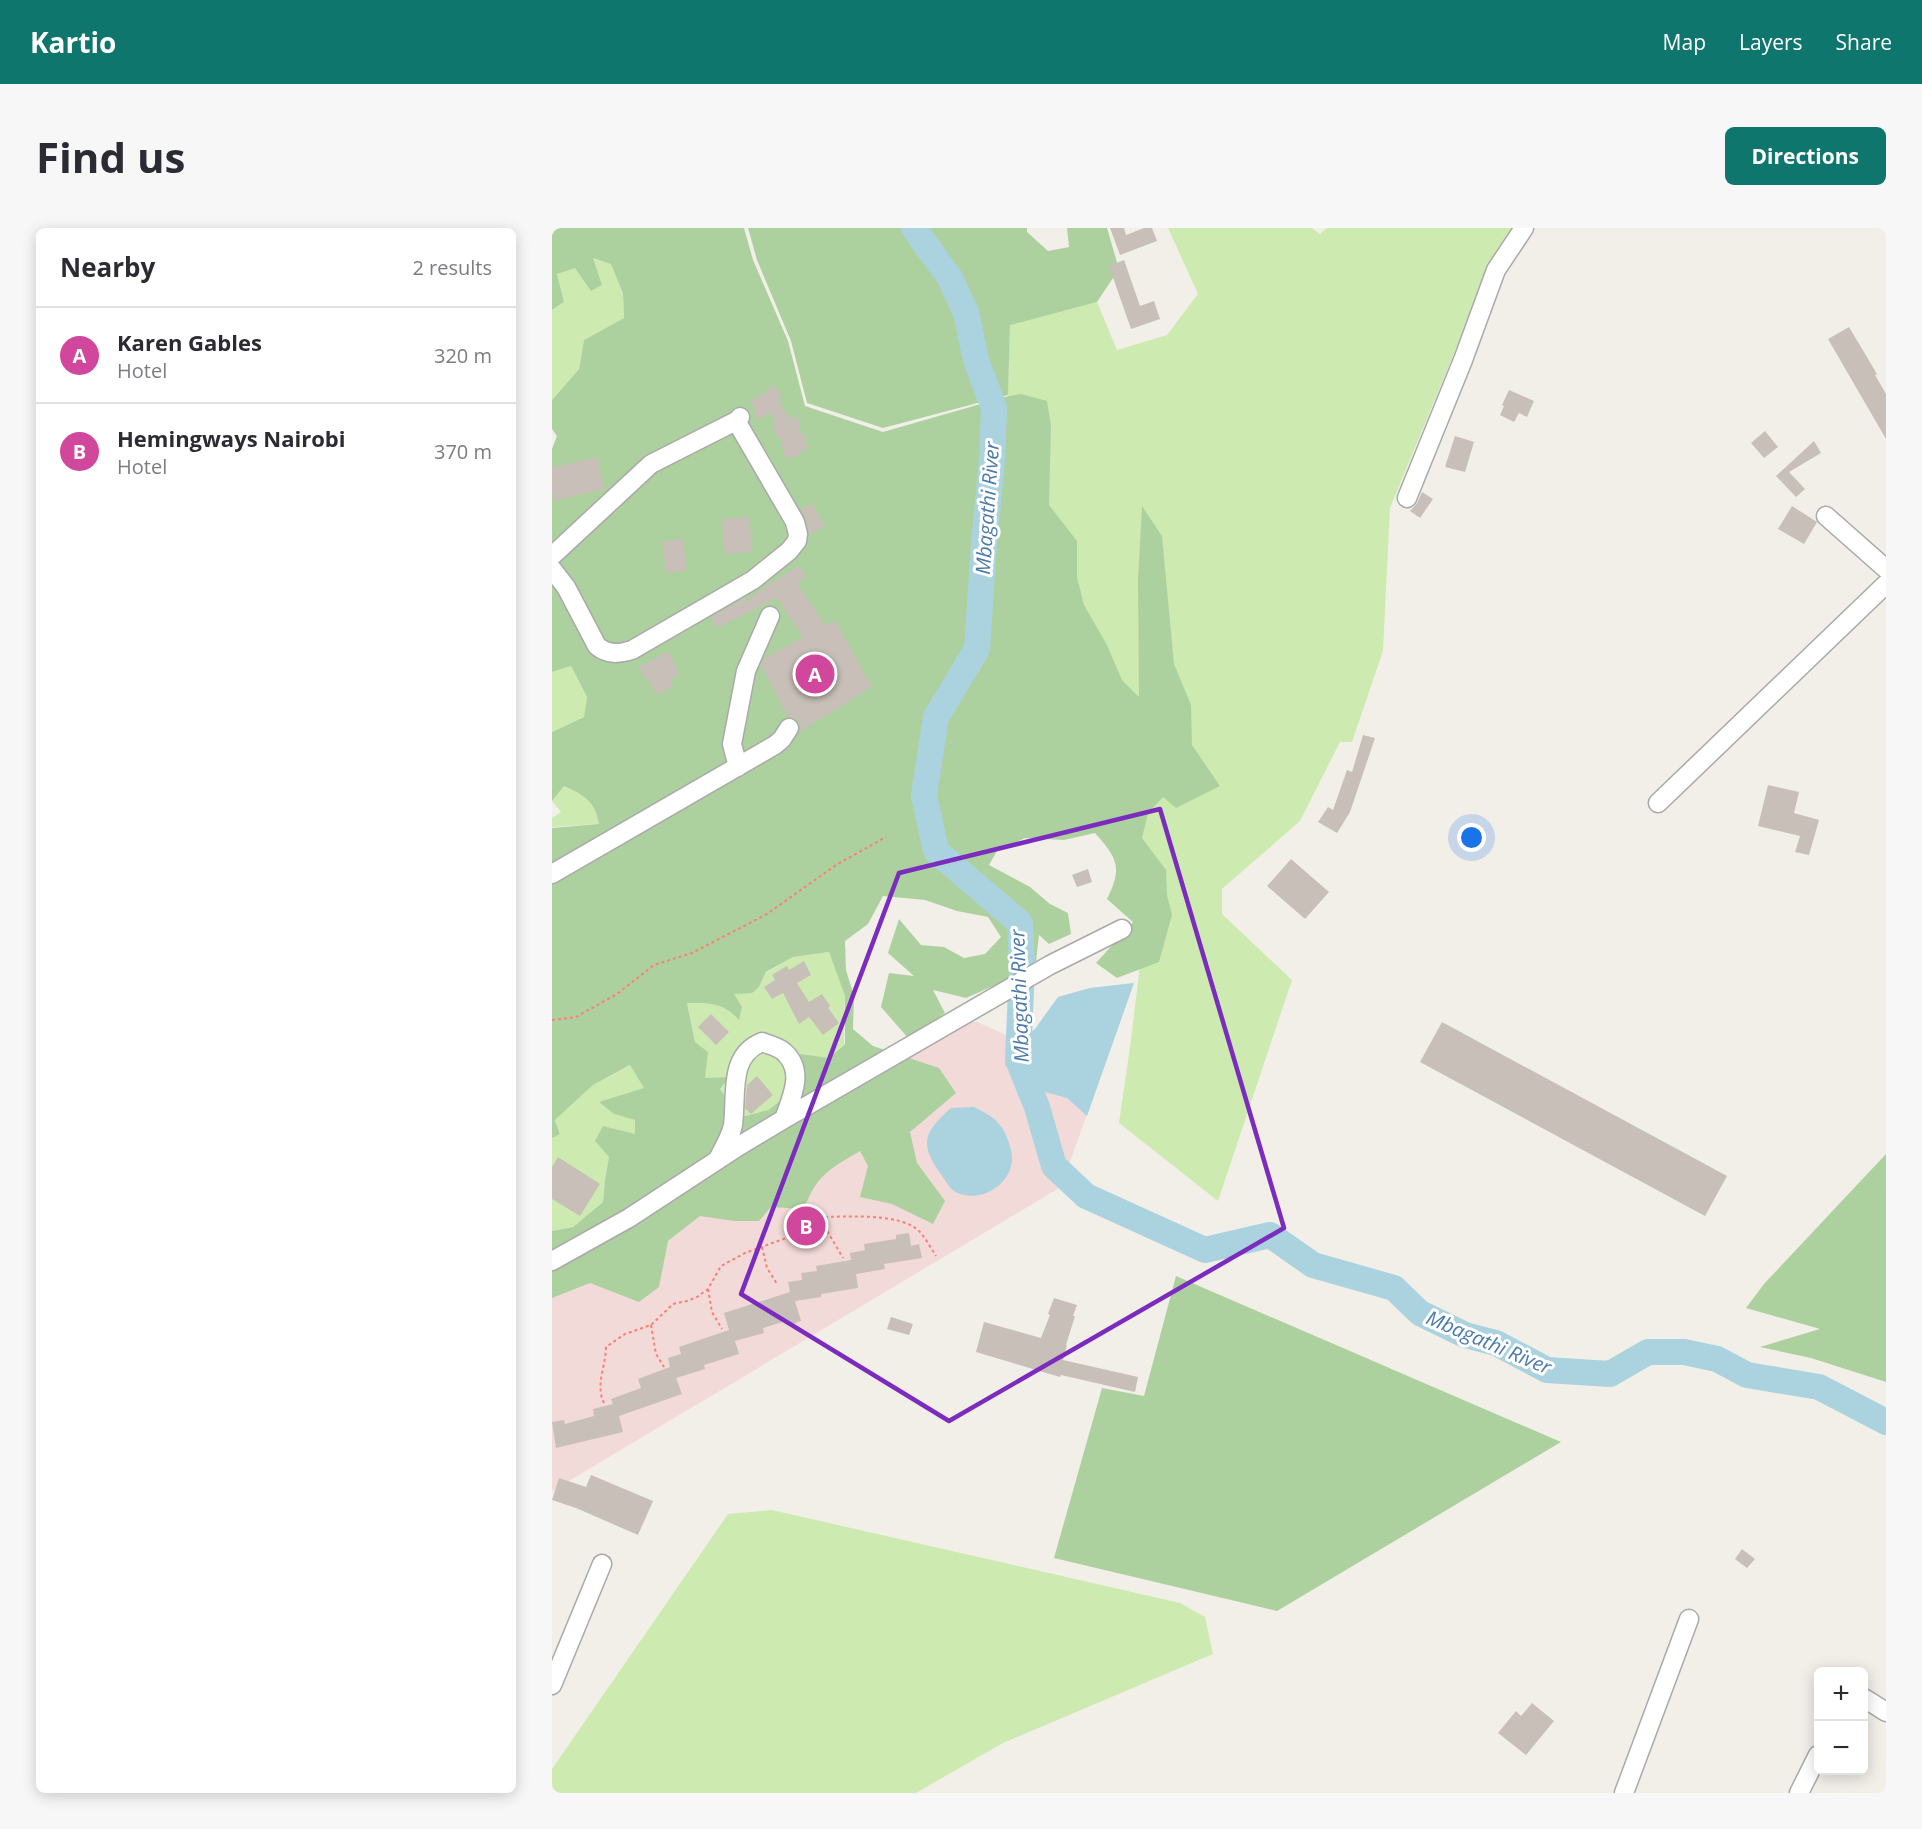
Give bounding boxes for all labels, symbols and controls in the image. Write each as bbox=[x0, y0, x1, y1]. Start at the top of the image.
text: Kartio bbox=[30, 23, 116, 61]
text: Map bbox=[1663, 28, 1706, 56]
text: Layers bbox=[1739, 28, 1803, 56]
text: Share bbox=[1836, 28, 1892, 56]
button: Directions bbox=[1725, 127, 1886, 185]
text: Find us bbox=[36, 128, 185, 185]
text: Nearby bbox=[60, 249, 155, 285]
text: 2 results bbox=[412, 254, 492, 281]
text: Karen Gables bbox=[117, 327, 262, 357]
text: A bbox=[73, 342, 86, 369]
text: 320 m bbox=[434, 342, 492, 369]
text: Hotel bbox=[117, 357, 167, 384]
text: Hemingways Nairobi bbox=[117, 423, 345, 453]
text: B bbox=[73, 438, 86, 465]
text: 370 m bbox=[434, 438, 492, 465]
water label: Mbagathi River bbox=[969, 440, 1005, 575]
text: Hotel bbox=[117, 453, 167, 480]
pin: A bbox=[796, 652, 834, 696]
your location bbox=[1457, 823, 1486, 852]
water label: Mbagathi River bbox=[1003, 928, 1035, 1063]
pin: B bbox=[786, 1204, 826, 1248]
water label: Mbagathi River bbox=[1422, 1304, 1557, 1381]
map controls bbox=[1814, 1667, 1868, 1775]
button: + bbox=[1814, 1667, 1868, 1721]
button: − bbox=[1814, 1721, 1868, 1775]

